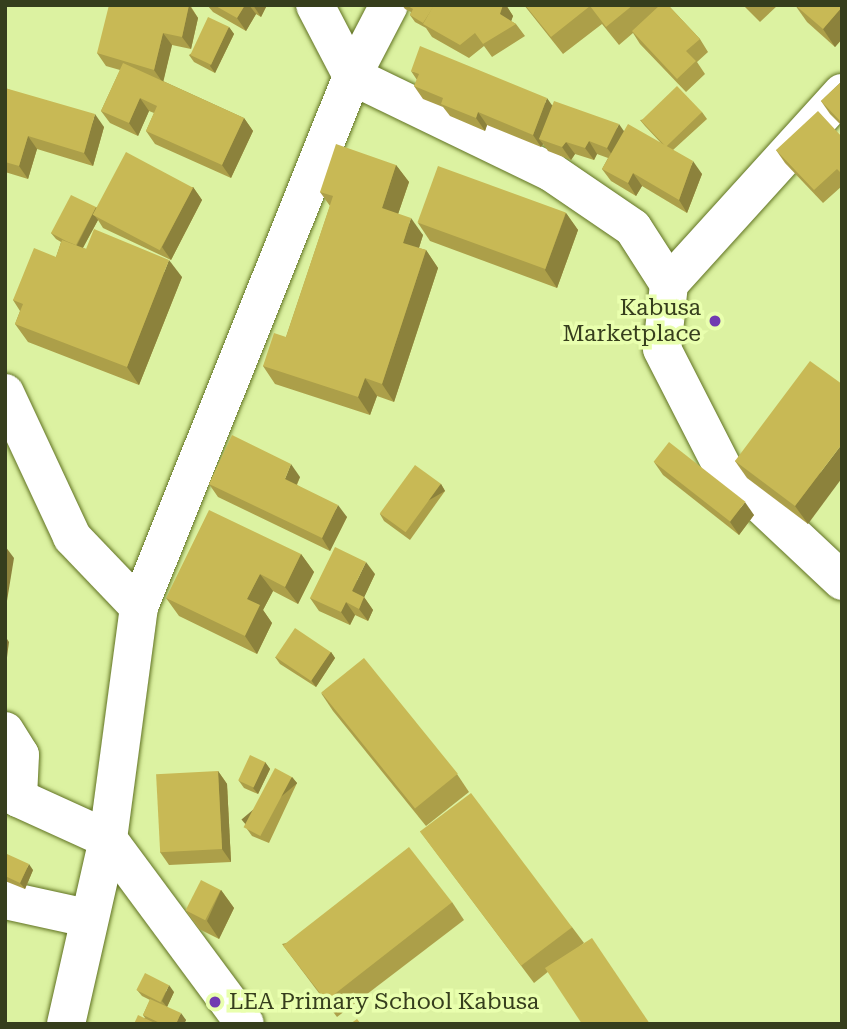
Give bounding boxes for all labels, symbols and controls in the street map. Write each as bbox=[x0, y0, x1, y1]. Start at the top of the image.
place label: Kabusa Marketplace bbox=[562, 294, 701, 348]
marker: Kabusa Marketplace bbox=[707, 313, 723, 329]
place label: LEA Primary School Kabusa bbox=[229, 988, 539, 1016]
marker: LEA Primary School Kabusa bbox=[207, 994, 223, 1010]

